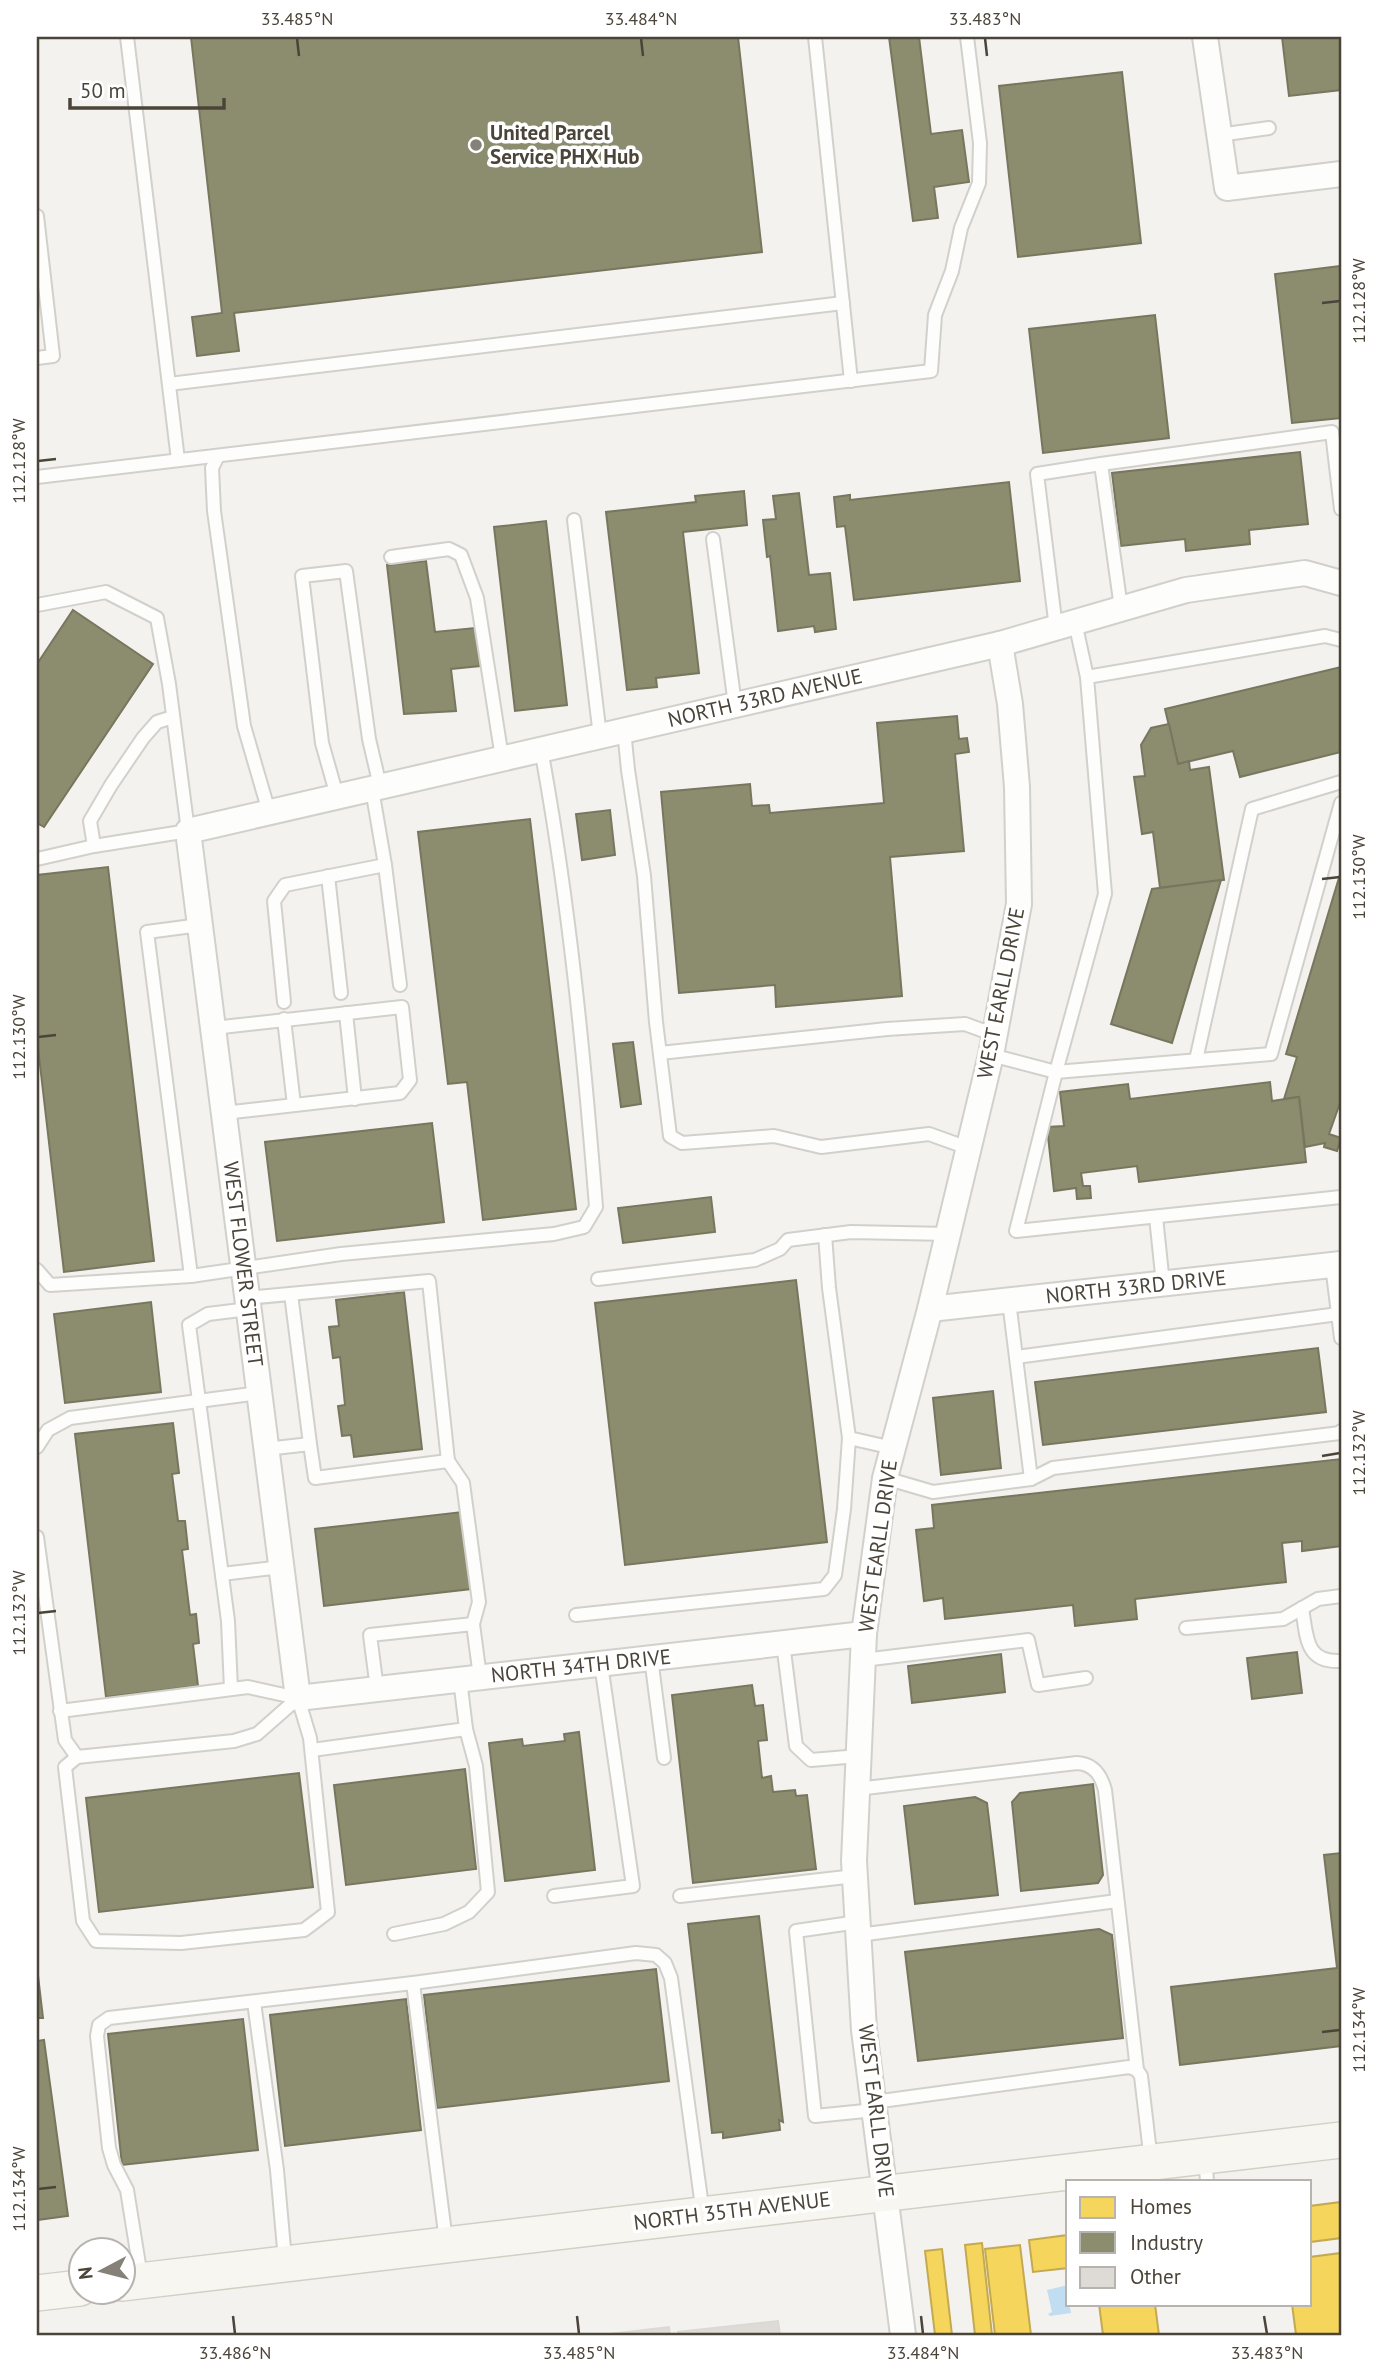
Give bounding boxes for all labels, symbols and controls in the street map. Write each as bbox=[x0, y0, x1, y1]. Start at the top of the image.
text: 33.485°N bbox=[261, 7, 333, 30]
text: 33.484°N bbox=[605, 7, 677, 30]
text: 33.483°N bbox=[949, 7, 1021, 30]
scale bar bbox=[70, 66, 224, 110]
text: 50 m bbox=[80, 77, 126, 104]
place label: United Parcel Service PHX Hub bbox=[490, 119, 639, 170]
marker: United Parcel Service PHX Hub bbox=[468, 137, 484, 153]
text: 112.128°W bbox=[1347, 258, 1370, 344]
text: 112.128°W bbox=[7, 418, 30, 504]
street label: NORTH 33RD AVENUE bbox=[665, 662, 865, 733]
text: 112.130°W bbox=[1347, 834, 1370, 920]
street label: WEST EARLL DRIVE bbox=[971, 905, 1030, 1081]
text: 112.130°W bbox=[7, 994, 30, 1080]
street label: WEST FLOWER STREET bbox=[218, 1160, 270, 1369]
street label: NORTH 33RD DRIVE bbox=[1044, 1264, 1228, 1309]
text: 112.132°W bbox=[1347, 1410, 1370, 1496]
street label: WEST EARLL DRIVE bbox=[852, 1458, 903, 1634]
text: 112.132°W bbox=[7, 1570, 30, 1656]
street label: NORTH 34TH DRIVE bbox=[490, 1643, 672, 1688]
text: 112.134°W bbox=[1347, 1987, 1370, 2073]
street label: WEST EARLL DRIVE bbox=[852, 2023, 901, 2199]
text: 112.134°W bbox=[7, 2146, 30, 2232]
legend bbox=[1066, 2180, 1312, 2306]
street label: NORTH 35TH AVENUE bbox=[632, 2185, 832, 2236]
text: Homes bbox=[1130, 2193, 1192, 2220]
text: Industry bbox=[1130, 2229, 1203, 2256]
north arrow bbox=[66, 2236, 136, 2306]
text: Other bbox=[1130, 2263, 1181, 2290]
text: N bbox=[72, 2265, 98, 2281]
text: 33.486°N bbox=[199, 2341, 271, 2364]
text: 33.485°N bbox=[543, 2341, 615, 2364]
text: 33.484°N bbox=[887, 2341, 959, 2364]
text: 33.483°N bbox=[1231, 2341, 1303, 2364]

